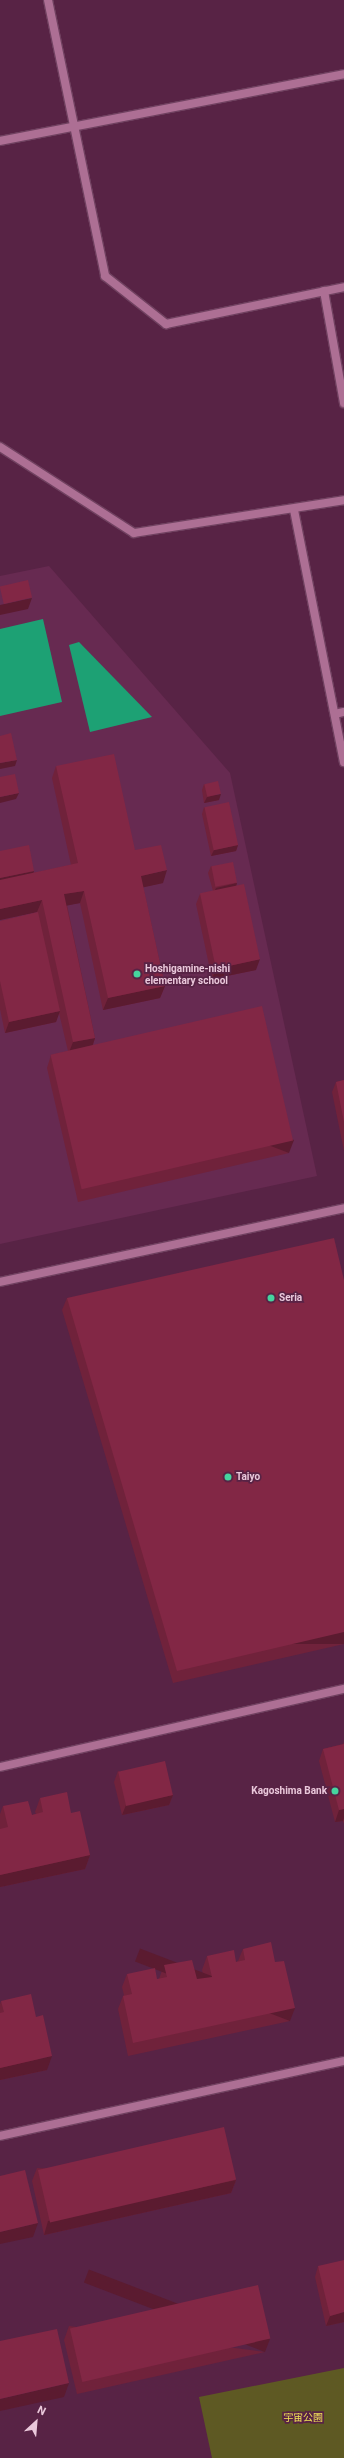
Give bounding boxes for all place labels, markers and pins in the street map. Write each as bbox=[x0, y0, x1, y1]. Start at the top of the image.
place label: Hoshigamine-nishi elementary school bbox=[145, 962, 230, 986]
marker: Hoshigamine-nishi elementary school bbox=[132, 969, 142, 979]
place label: Seria bbox=[279, 1292, 302, 1304]
marker: Seria bbox=[266, 1293, 276, 1303]
place label: Taiyo bbox=[236, 1471, 260, 1483]
marker: Taiyo bbox=[223, 1472, 233, 1482]
place label: Kagoshima Bank bbox=[251, 1785, 327, 1797]
marker: Kagoshima Bank bbox=[330, 1786, 340, 1796]

